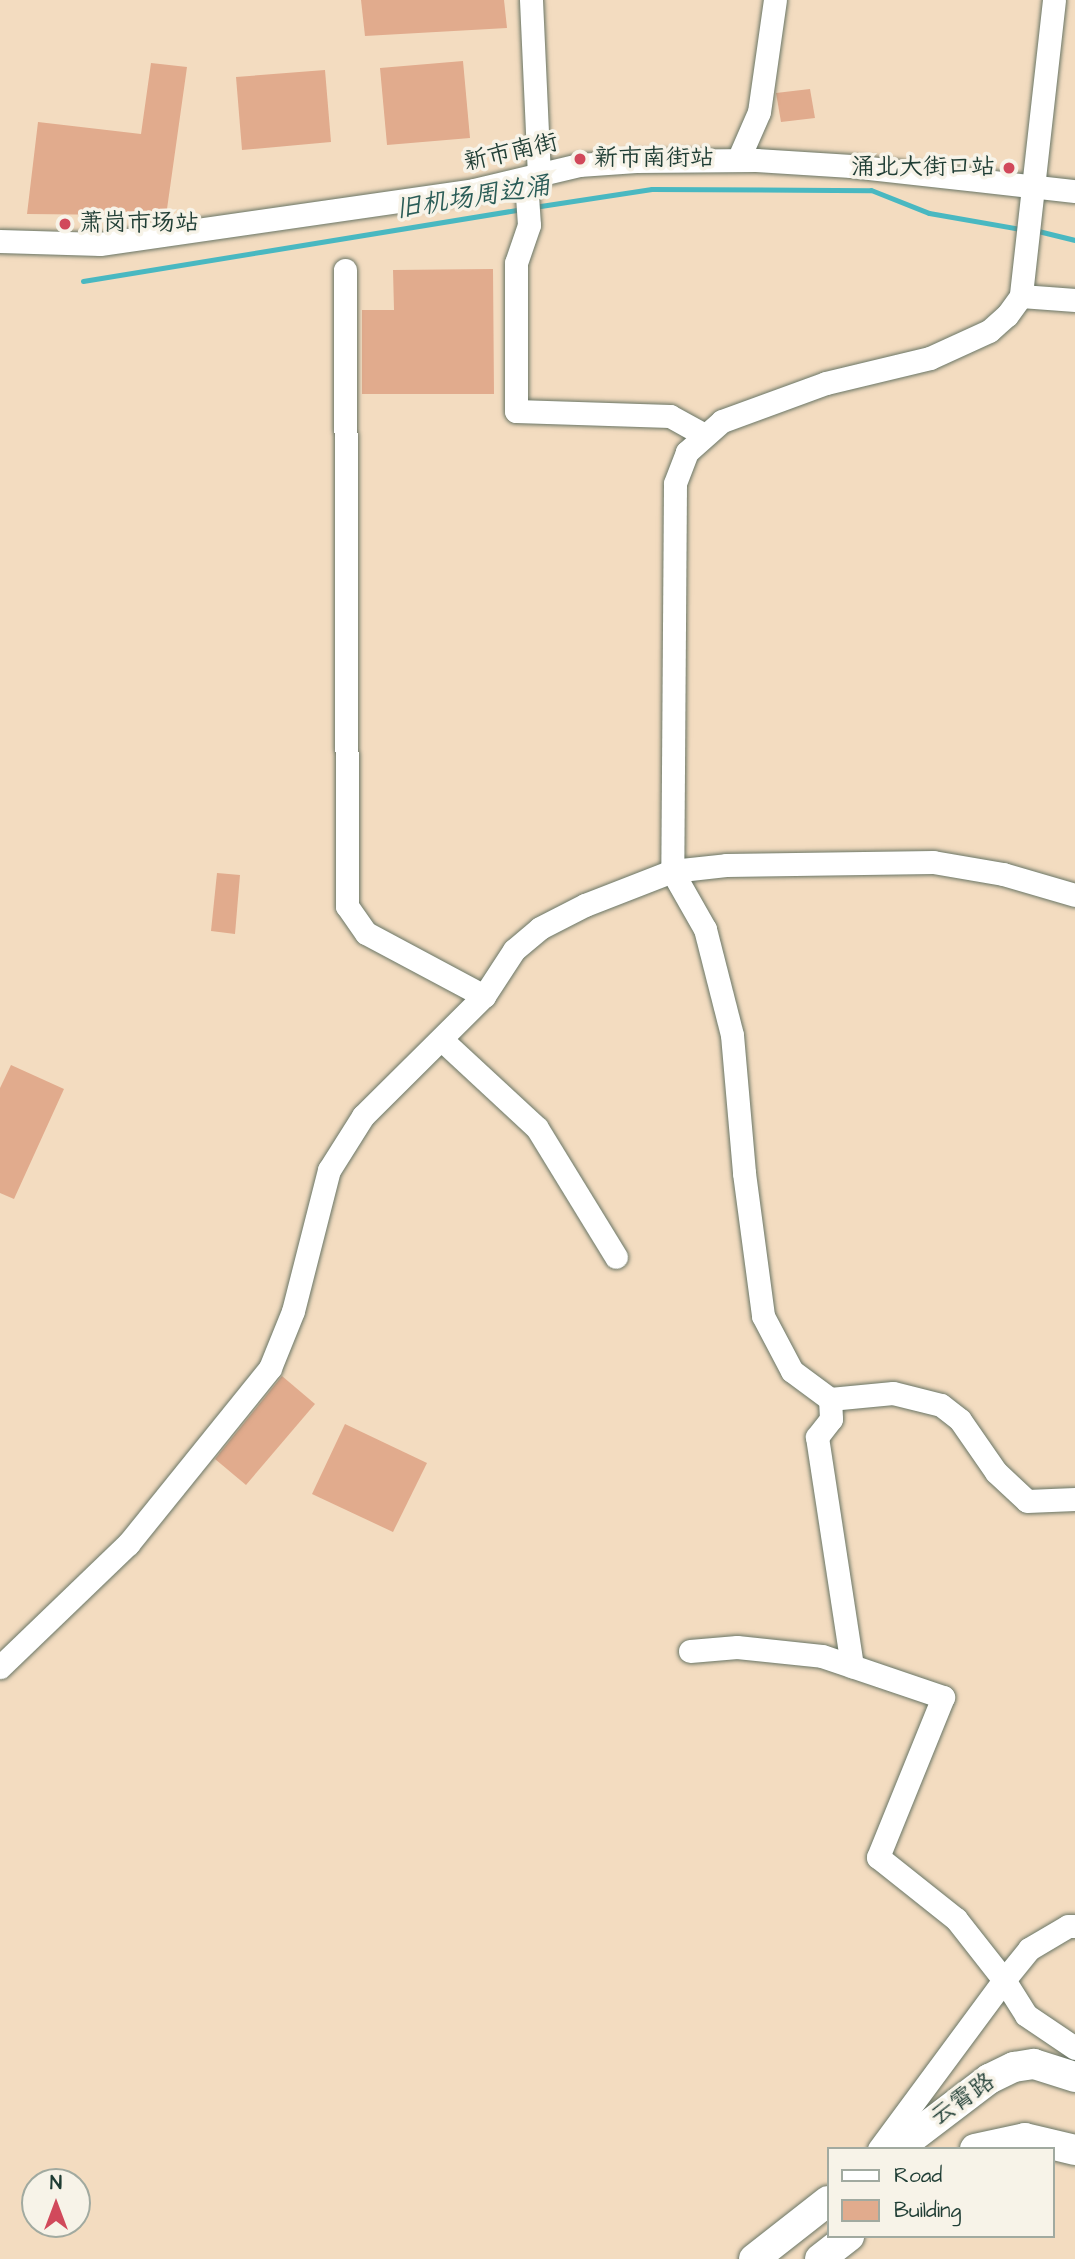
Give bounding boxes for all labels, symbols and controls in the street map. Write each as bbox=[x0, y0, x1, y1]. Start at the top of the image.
street label: 新市南街 bbox=[461, 128, 561, 178]
place label: 新市南街站 bbox=[594, 145, 714, 173]
marker: 新市南街站 bbox=[572, 151, 588, 167]
place label: 涌北大街口站 bbox=[851, 154, 995, 182]
marker: 涌北大街口站 bbox=[1001, 160, 1017, 176]
water label: 旧机场周边涌 bbox=[394, 170, 552, 226]
place label: 萧岗市场站 bbox=[79, 210, 199, 238]
marker: 萧岗市场站 bbox=[57, 216, 73, 232]
street label: 云霄路 bbox=[925, 2068, 1001, 2132]
legend bbox=[827, 2147, 1054, 2238]
text: Road bbox=[894, 2161, 942, 2190]
north arrow bbox=[21, 2168, 91, 2238]
text: N bbox=[50, 2170, 62, 2197]
text: Building bbox=[894, 2196, 961, 2225]

